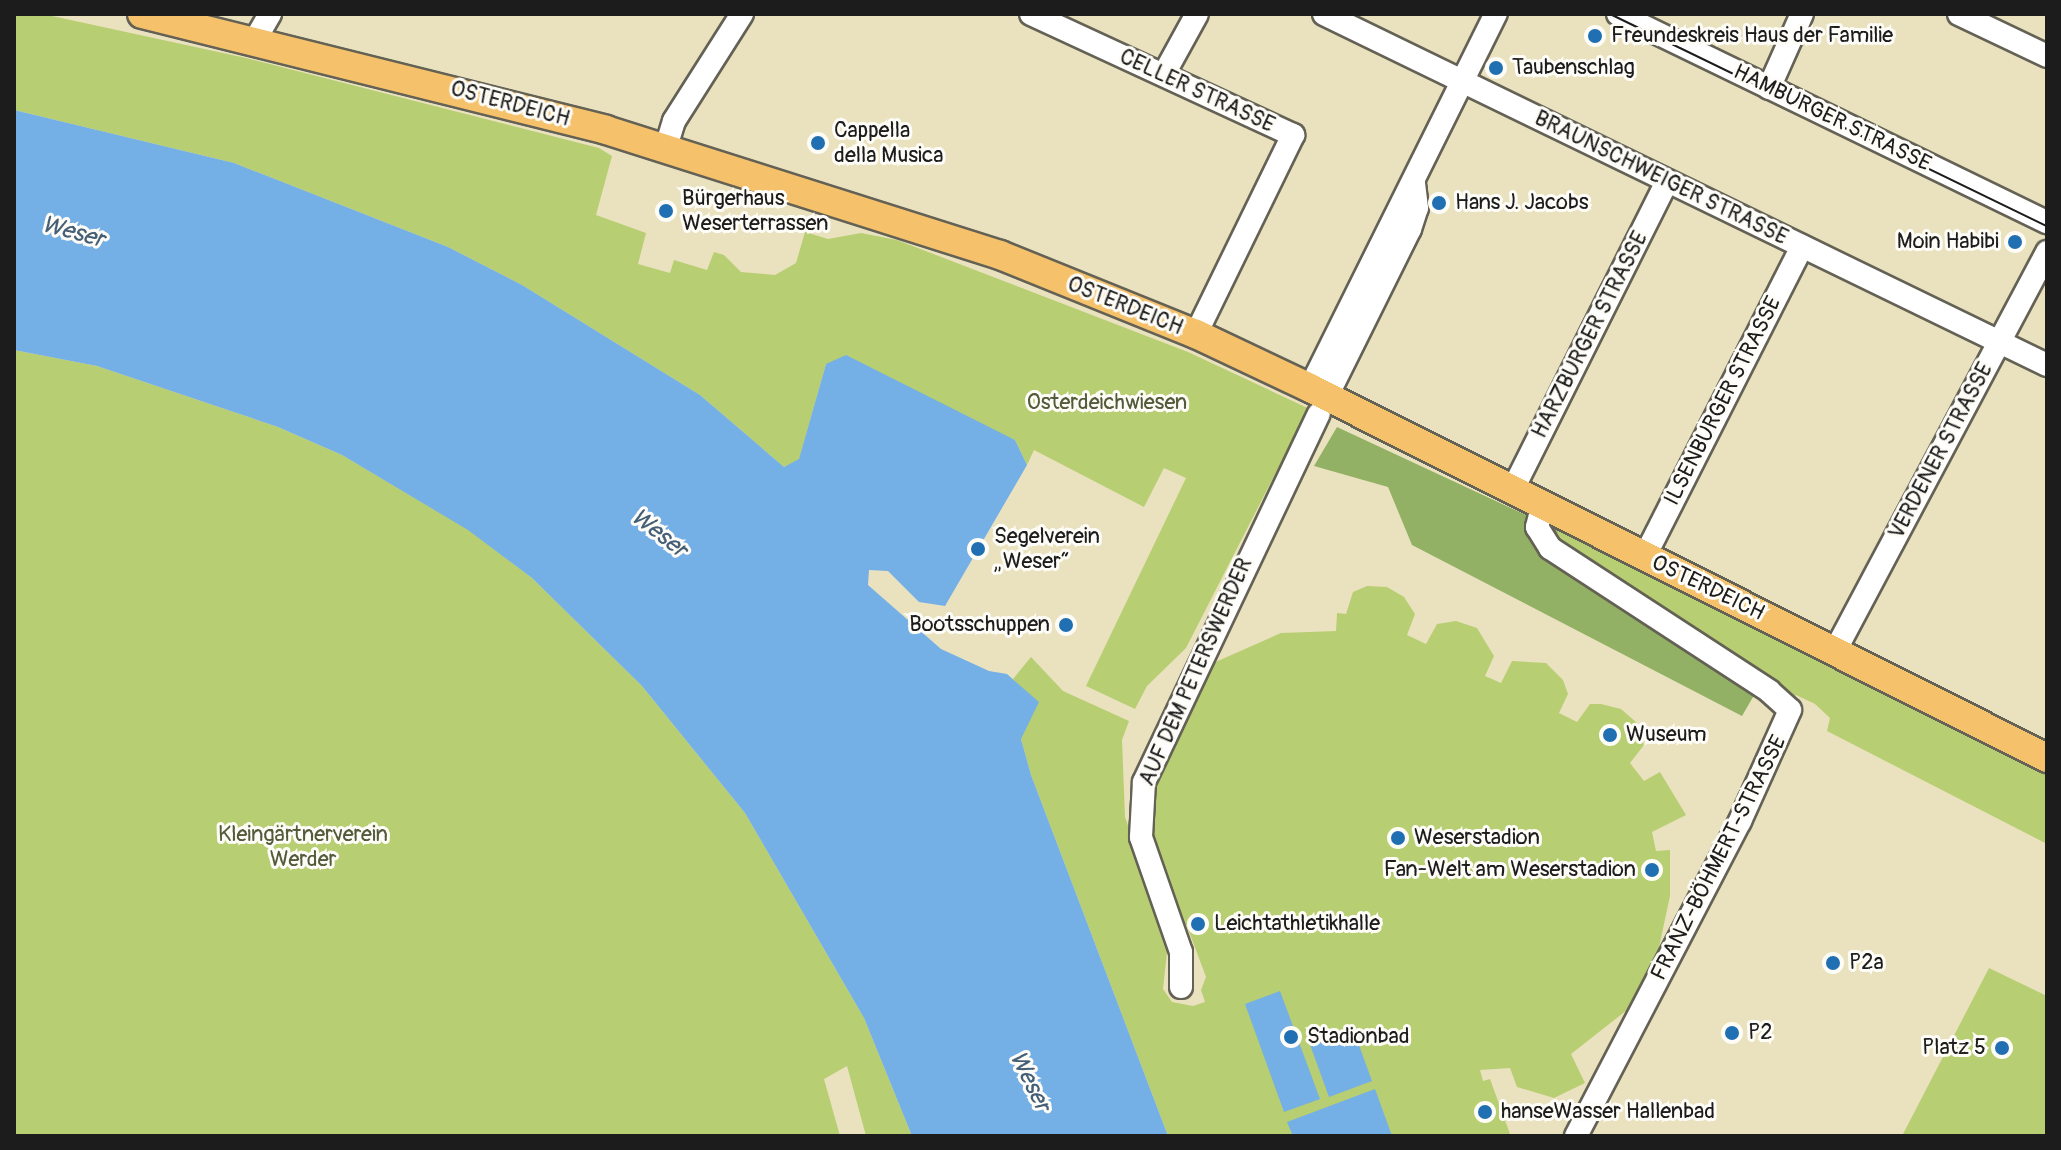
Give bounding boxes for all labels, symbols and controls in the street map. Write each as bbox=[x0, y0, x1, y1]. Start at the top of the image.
place label: Freundeskreis Haus der Familie bbox=[1611, 23, 1893, 49]
marker: Freundeskreis Haus der Familie bbox=[1586, 27, 1604, 45]
street label: CELLER STRASSE bbox=[1115, 44, 1279, 138]
place label: Taubenschlag bbox=[1512, 55, 1635, 81]
marker: Taubenschlag bbox=[1487, 59, 1505, 77]
street label: HAMBURGER STRASSE bbox=[1729, 59, 1935, 177]
street label: OSTERDEICH bbox=[448, 75, 572, 133]
street label: BRAUNSCHWEIGER STRASSE bbox=[1530, 105, 1792, 251]
place label: Cappella della Musica bbox=[834, 117, 943, 168]
marker: Cappella della Musica bbox=[809, 134, 827, 152]
place label: Bürgerhaus Weserterrassen bbox=[682, 185, 828, 236]
place label: Hans J. Jacobs bbox=[1455, 190, 1589, 216]
marker: Hans J. Jacobs bbox=[1430, 194, 1448, 212]
marker: Bürgerhaus Weserterrassen bbox=[657, 202, 675, 220]
water label: Weser bbox=[39, 210, 107, 254]
street label: HARZBURGER STRASSE bbox=[1526, 227, 1654, 443]
place label: Moin Habibi bbox=[1897, 229, 1999, 255]
marker: Moin Habibi bbox=[2006, 233, 2024, 251]
street label: OSTERDEICH bbox=[1063, 271, 1187, 341]
street label: ILSENBURGER STRASSE bbox=[1659, 292, 1787, 510]
street label: VERDENER STRASSE bbox=[1883, 358, 1999, 544]
park label: Osterdeichwiesen bbox=[1027, 390, 1187, 416]
water label: Weser bbox=[625, 502, 693, 564]
place label: Segelverein „Weser“ bbox=[994, 523, 1100, 574]
marker: Segelverein „Weser“ bbox=[969, 540, 987, 558]
street label: OSTERDEICH bbox=[1647, 549, 1769, 627]
street label: AUF DEM PETERSWERDER bbox=[1134, 554, 1258, 790]
place label: Bootsschuppen bbox=[909, 612, 1050, 638]
marker: Bootsschuppen bbox=[1057, 616, 1075, 634]
place label: Wuseum bbox=[1626, 722, 1706, 748]
marker: Wuseum bbox=[1601, 726, 1619, 744]
street label: FRANZ-BÖHMERT-STRASSE bbox=[1646, 731, 1792, 985]
park label: Kleingärtnerverein Werder bbox=[218, 821, 388, 872]
place label: Weserstadion bbox=[1414, 825, 1540, 851]
marker: Weserstadion bbox=[1389, 829, 1407, 847]
place label: Fan-Welt am Weserstadion bbox=[1384, 857, 1636, 883]
marker: Fan-Welt am Weserstadion bbox=[1643, 861, 1661, 879]
place label: Leichtathletikhalle bbox=[1214, 911, 1380, 937]
marker: Leichtathletikhalle bbox=[1189, 915, 1207, 933]
place label: P2a bbox=[1849, 950, 1884, 976]
marker: P2a bbox=[1824, 954, 1842, 972]
place label: P2 bbox=[1748, 1020, 1772, 1046]
place label: Stadionbad bbox=[1307, 1024, 1409, 1050]
marker: P2 bbox=[1723, 1024, 1741, 1042]
marker: Stadionbad bbox=[1282, 1028, 1300, 1046]
place label: Platz 5 bbox=[1922, 1035, 1986, 1061]
marker: Platz 5 bbox=[1993, 1039, 2011, 1057]
water label: Weser bbox=[1003, 1046, 1057, 1116]
place label: hanseWasser Hallenbad bbox=[1501, 1099, 1715, 1125]
marker: hanseWasser Hallenbad bbox=[1476, 1103, 1494, 1121]

